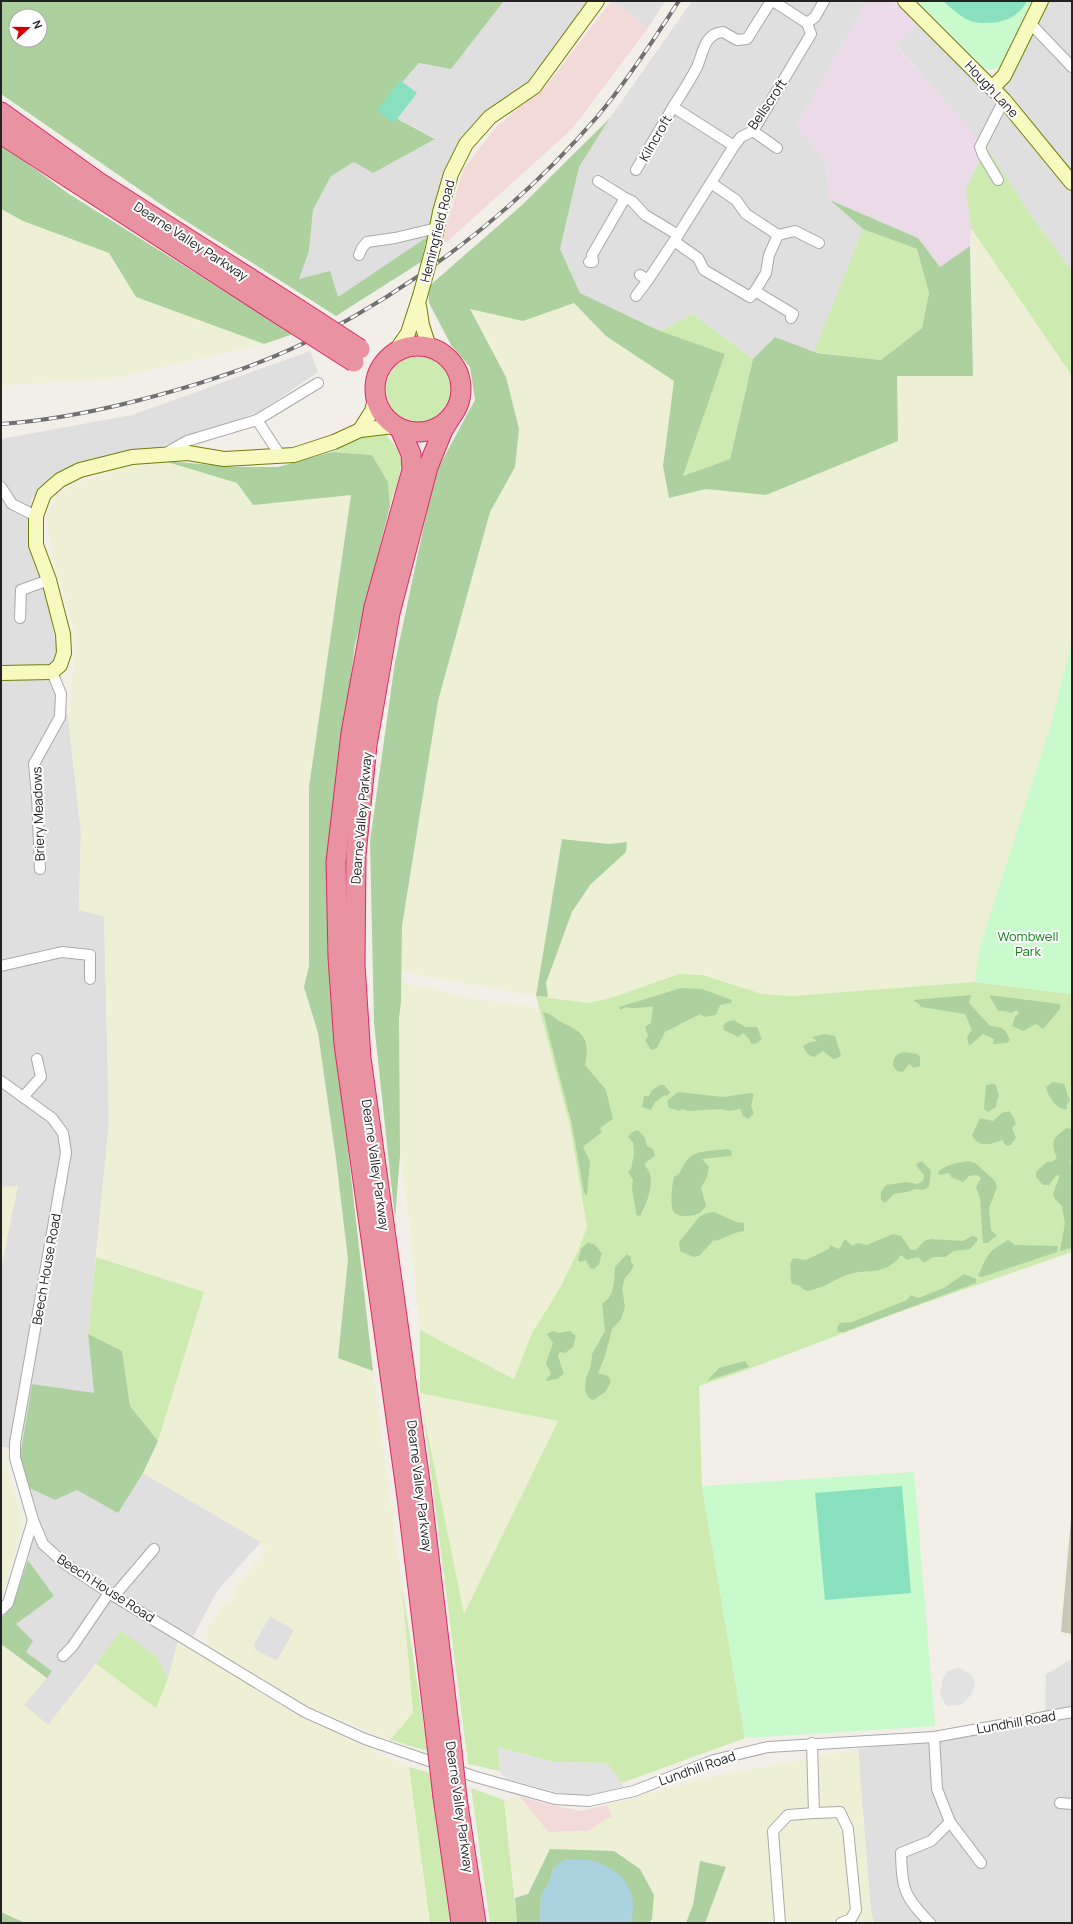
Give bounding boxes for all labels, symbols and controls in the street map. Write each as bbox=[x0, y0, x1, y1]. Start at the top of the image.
north arrow bbox=[8, 8, 48, 48]
text: N bbox=[29, 18, 46, 31]
street label: Hough Lane bbox=[961, 57, 1023, 122]
street label: Bellscroft bbox=[743, 75, 791, 133]
street label: Kilncroft bbox=[635, 112, 675, 164]
street label: Hemingfield Road bbox=[416, 178, 458, 284]
street label: Dearne Valley Parkway bbox=[130, 197, 252, 285]
street label: Dearne Valley Parkway bbox=[346, 751, 376, 885]
street label: Briery Meadows bbox=[27, 766, 49, 862]
park label: Wombwell Park bbox=[998, 927, 1058, 960]
street label: Dearne Valley Parkway bbox=[358, 1098, 394, 1232]
street label: Beech House Road bbox=[27, 1212, 65, 1326]
street label: Dearne Valley Parkway bbox=[403, 1419, 437, 1553]
street label: Beech House Road bbox=[54, 1550, 158, 1626]
street label: Lundhill Road bbox=[975, 1706, 1057, 1738]
street label: Dearne Valley Parkway bbox=[442, 1740, 478, 1874]
street label: Lundhill Road bbox=[656, 1746, 738, 1790]

